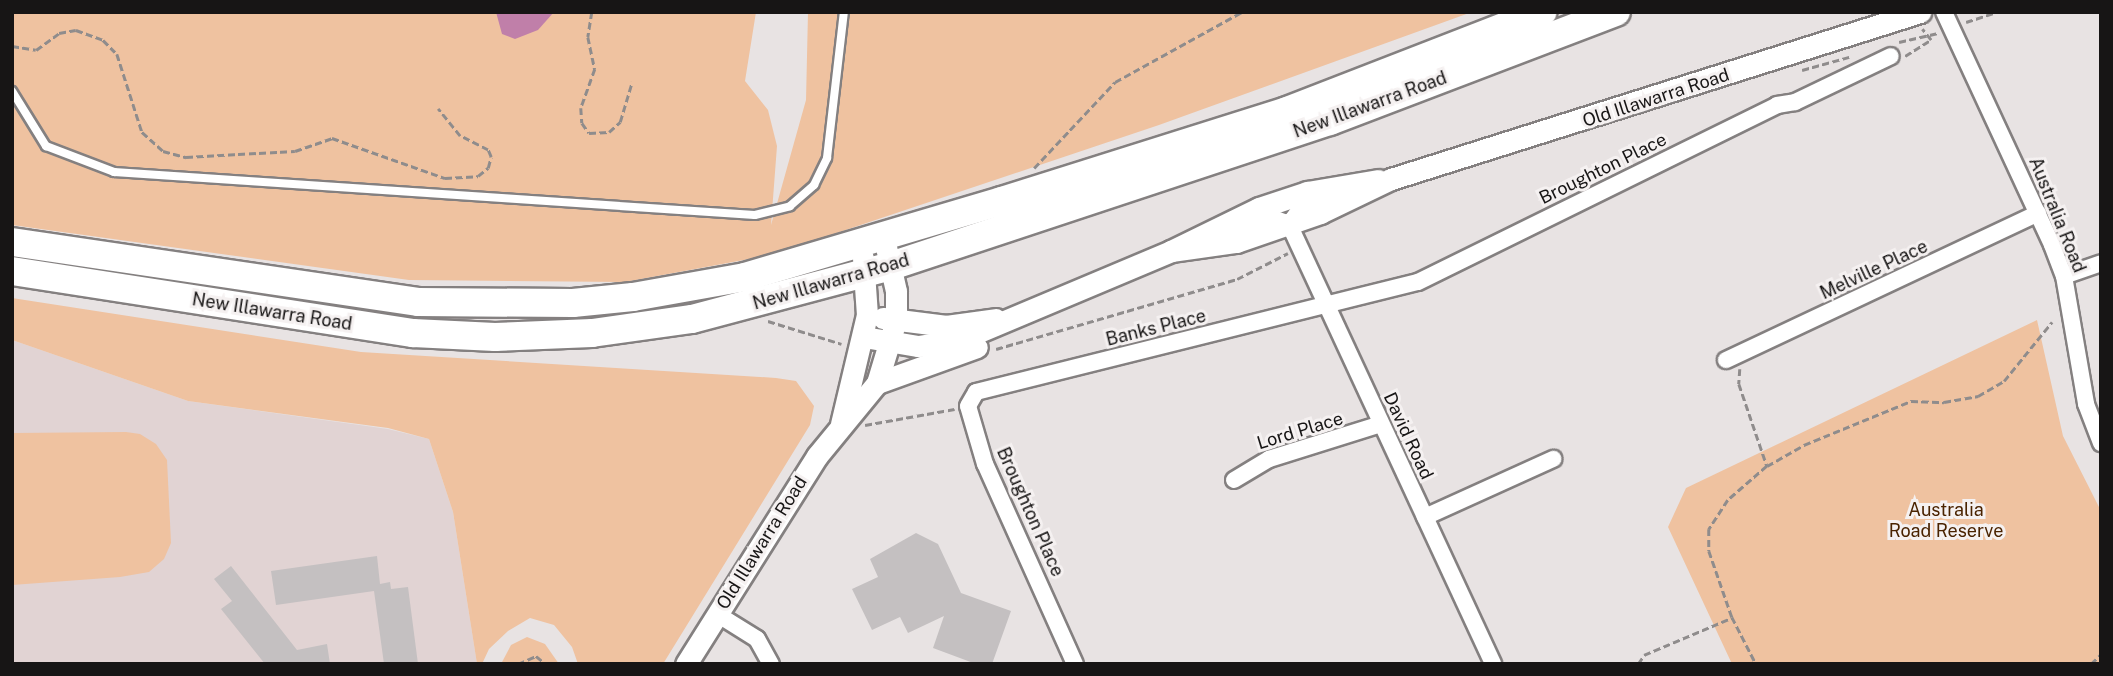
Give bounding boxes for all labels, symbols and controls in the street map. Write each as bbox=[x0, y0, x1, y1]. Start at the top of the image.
street label: Old Illawarra Road bbox=[1580, 64, 1732, 132]
street label: New Illawarra Road bbox=[1290, 67, 1450, 143]
street label: Broughton Place bbox=[1536, 129, 1670, 209]
street label: Australia Road bbox=[2024, 154, 2090, 276]
street label: Melville Place bbox=[1817, 236, 1931, 304]
street label: New Illawarra Road bbox=[750, 249, 912, 315]
street label: New Illawarra Road bbox=[190, 289, 354, 335]
street label: Banks Place bbox=[1104, 305, 1208, 351]
street label: David Road bbox=[1378, 389, 1438, 483]
street label: Lord Place bbox=[1254, 408, 1346, 454]
street label: Broughton Place bbox=[992, 444, 1068, 580]
street label: Old Illawarra Road bbox=[712, 472, 812, 614]
park label: Australia Road Reserve bbox=[1889, 500, 2003, 542]

